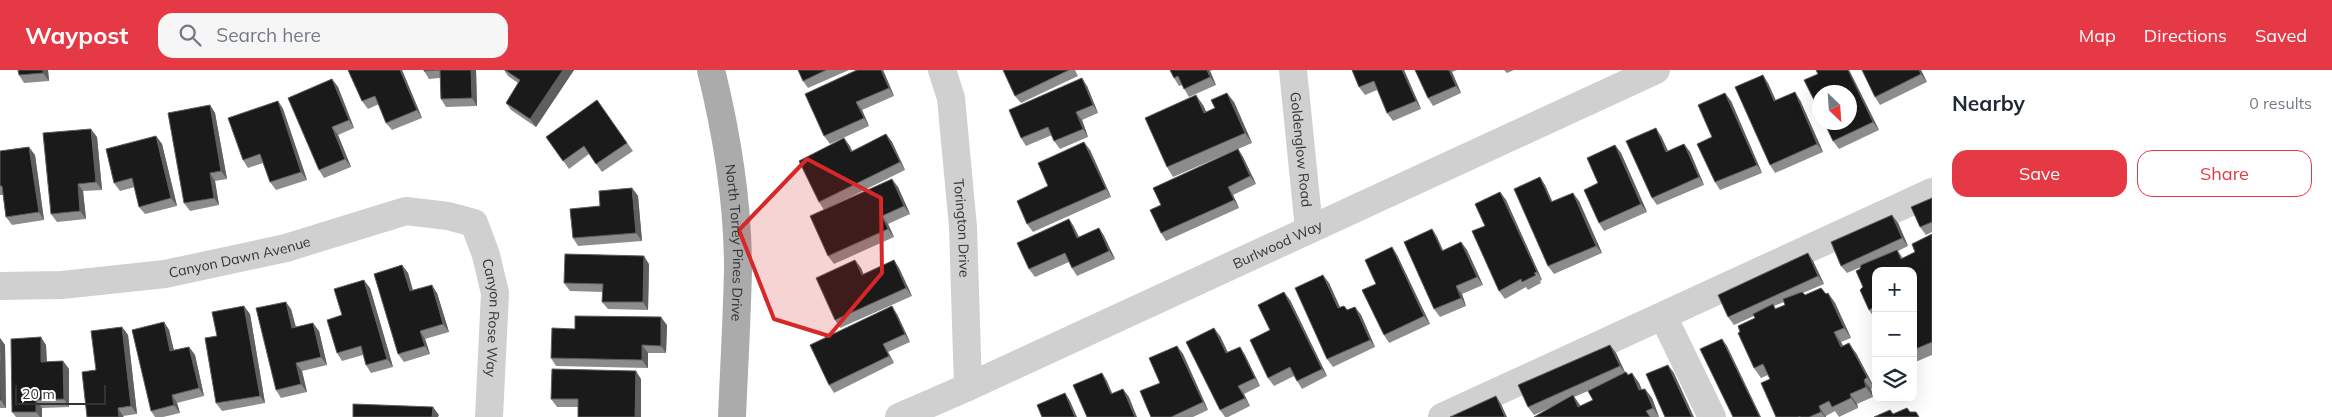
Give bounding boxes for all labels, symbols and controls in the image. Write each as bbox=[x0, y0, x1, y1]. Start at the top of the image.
search box bbox=[158, 13, 508, 58]
text: Waypost bbox=[25, 20, 128, 50]
icon: search bbox=[176, 21, 204, 49]
text: Search here bbox=[216, 23, 321, 47]
text: Map bbox=[2079, 24, 2116, 47]
text: Directions bbox=[2144, 24, 2227, 47]
text: Saved bbox=[2255, 24, 2307, 47]
north arrow bbox=[1812, 85, 1857, 130]
text: Nearby bbox=[1952, 90, 2025, 116]
street label: Goldenglow Road bbox=[1286, 91, 1316, 208]
text: 0 results bbox=[2249, 93, 2312, 113]
button: Save bbox=[1952, 150, 2127, 197]
button: Share bbox=[2137, 150, 2312, 197]
street label: North Torrey Pines Drive bbox=[721, 163, 747, 322]
street label: Torington Drive bbox=[950, 178, 974, 278]
street label: Burlwood Way bbox=[1230, 216, 1326, 273]
street label: Canyon Dawn Avenue bbox=[167, 232, 313, 282]
street label: Canyon Rose Way bbox=[478, 257, 504, 378]
map controls bbox=[1872, 267, 1917, 402]
button: + bbox=[1872, 267, 1917, 312]
button: − bbox=[1872, 312, 1917, 357]
button: layers bbox=[1872, 357, 1917, 402]
scale bar bbox=[15, 382, 106, 405]
text: 20 m bbox=[22, 385, 55, 403]

